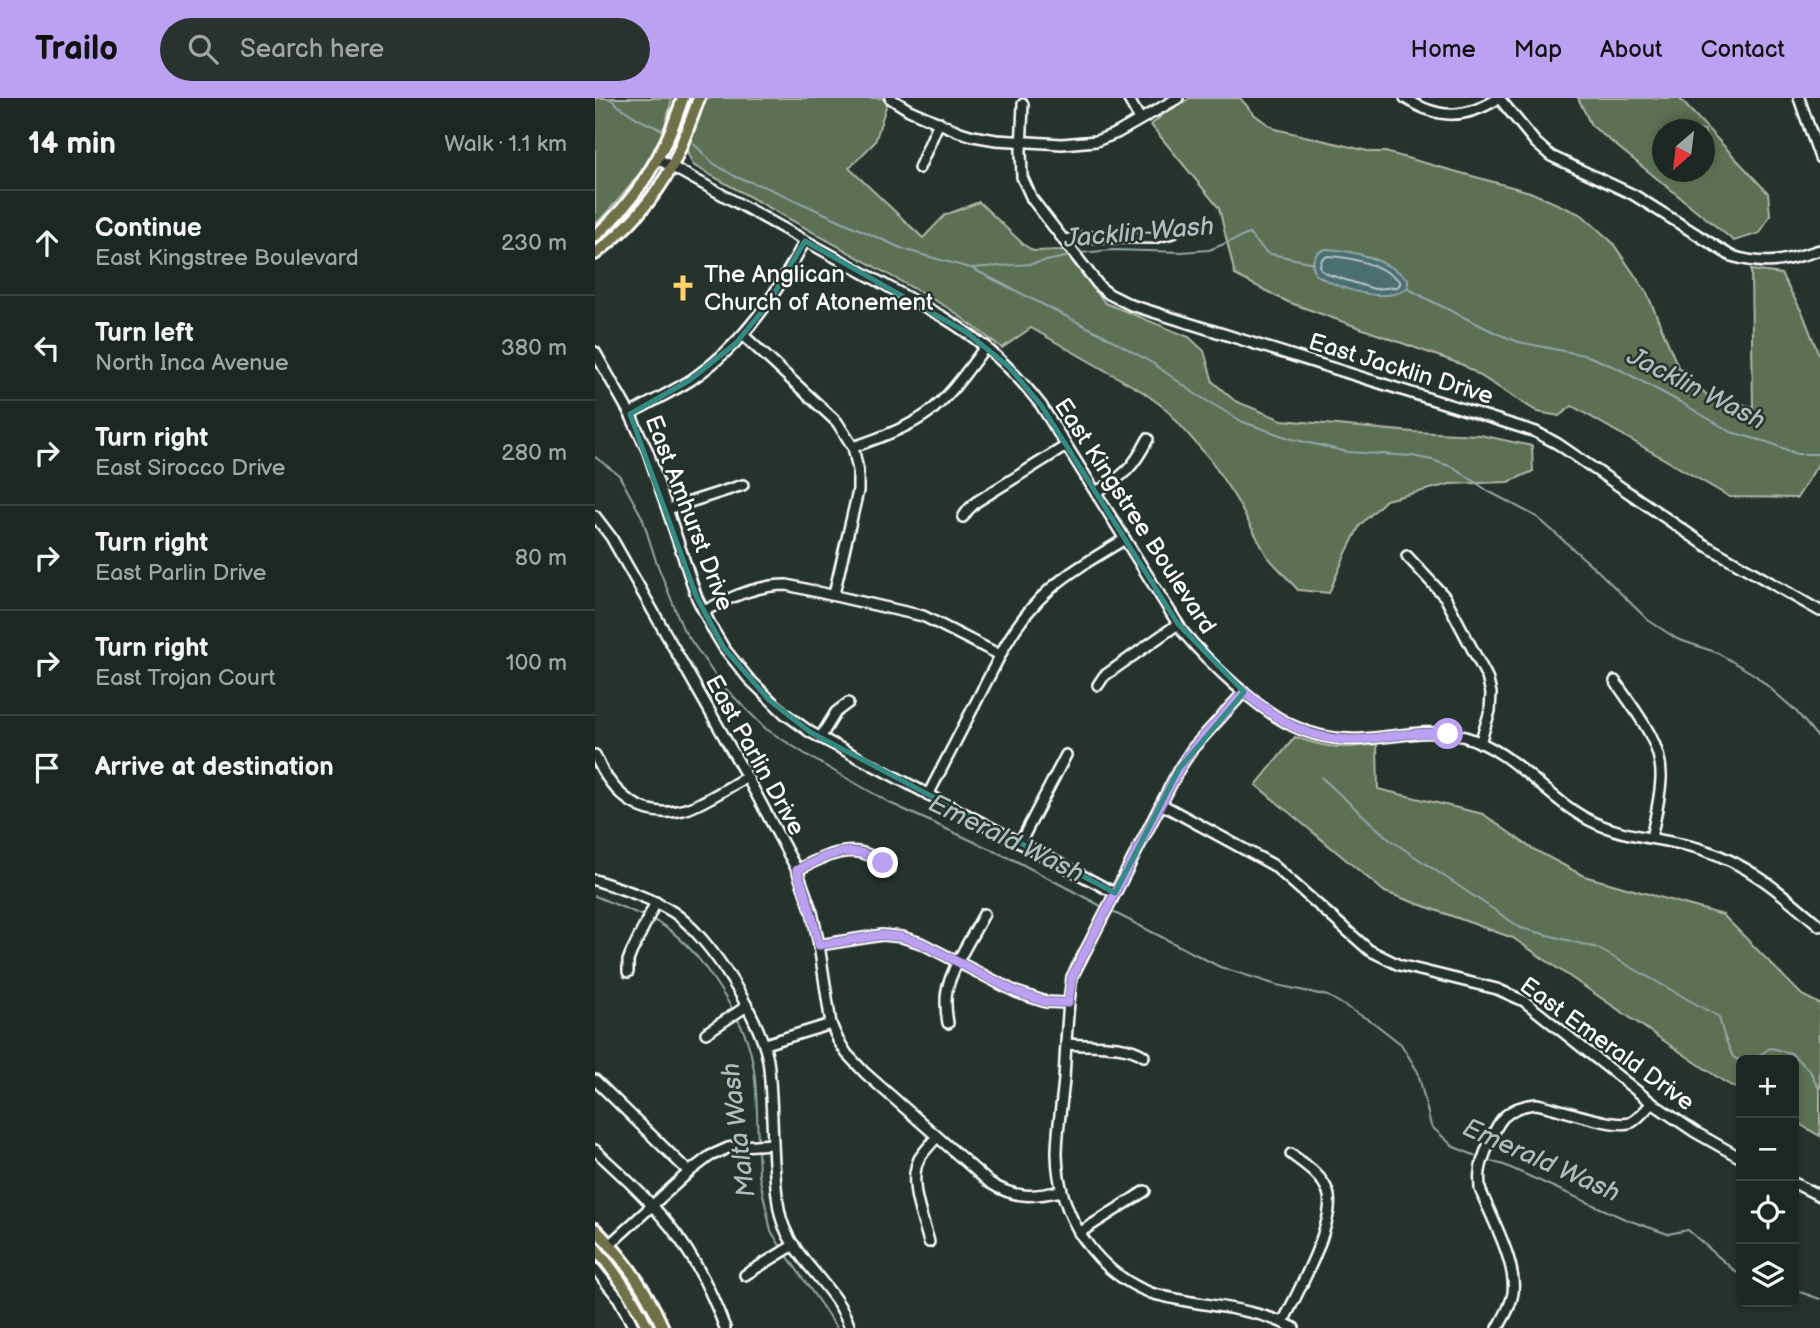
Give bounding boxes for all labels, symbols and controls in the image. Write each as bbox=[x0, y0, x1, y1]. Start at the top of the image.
search box bbox=[160, 18, 650, 81]
text: Trailo bbox=[35, 29, 118, 69]
icon: search bbox=[184, 30, 222, 68]
text: Search here bbox=[240, 34, 384, 65]
text: Home bbox=[1411, 35, 1476, 64]
text: Map bbox=[1514, 35, 1562, 64]
text: About bbox=[1600, 35, 1662, 64]
text: Contact bbox=[1700, 35, 1785, 64]
north arrow bbox=[1652, 119, 1715, 182]
text: 14 min bbox=[28, 126, 116, 162]
text: Walk · 1.1 km bbox=[444, 130, 567, 158]
water label: Jacklin Wash bbox=[1062, 211, 1215, 255]
text: Continue bbox=[95, 213, 202, 244]
icon: ahead bbox=[28, 224, 66, 262]
text: 230 m bbox=[501, 229, 567, 257]
text: East Kingstree Boulevard bbox=[95, 244, 359, 272]
place label: The Anglican Church of Atonement bbox=[704, 260, 934, 317]
church icon: The Anglican Church of Atonement bbox=[668, 273, 698, 303]
text: Turn left bbox=[95, 318, 194, 349]
street label: East Jacklin Drive bbox=[1305, 327, 1497, 411]
icon: left bbox=[28, 329, 66, 367]
text: 380 m bbox=[501, 334, 567, 362]
water label: Jacklin Wash bbox=[1621, 341, 1770, 437]
text: North Inca Avenue bbox=[95, 349, 289, 377]
street label: East Kingstree Boulevard bbox=[1048, 393, 1222, 639]
street label: East Amhurst Drive bbox=[638, 411, 740, 615]
text: Turn right bbox=[95, 423, 208, 454]
icon: right bbox=[28, 434, 66, 472]
text: 280 m bbox=[501, 439, 567, 467]
text: East Sirocco Drive bbox=[95, 454, 285, 482]
text: Turn right bbox=[95, 528, 208, 559]
icon: right bbox=[28, 539, 66, 577]
text: 80 m bbox=[515, 544, 567, 572]
text: East Parlin Drive bbox=[95, 559, 266, 587]
text: Turn right bbox=[95, 633, 208, 664]
icon: right bbox=[28, 644, 66, 682]
text: 100 m bbox=[506, 649, 567, 677]
text: East Trojan Court bbox=[95, 664, 276, 692]
street label: East Parlin Drive bbox=[699, 670, 811, 840]
route start bbox=[1432, 718, 1463, 749]
icon: arrive bbox=[28, 749, 66, 787]
text: Arrive at destination bbox=[95, 752, 334, 783]
water label: Emerald Wash bbox=[923, 788, 1089, 890]
route end bbox=[867, 847, 898, 878]
street label: East Emerald Drive bbox=[1514, 971, 1700, 1117]
map controls bbox=[1736, 1055, 1799, 1307]
button: + bbox=[1736, 1055, 1799, 1118]
water label: Malta Wash bbox=[715, 1061, 763, 1199]
water label: Emerald Wash bbox=[1458, 1113, 1624, 1209]
button: − bbox=[1736, 1118, 1799, 1181]
button: locate bbox=[1736, 1181, 1799, 1244]
button: layers bbox=[1736, 1244, 1799, 1307]

